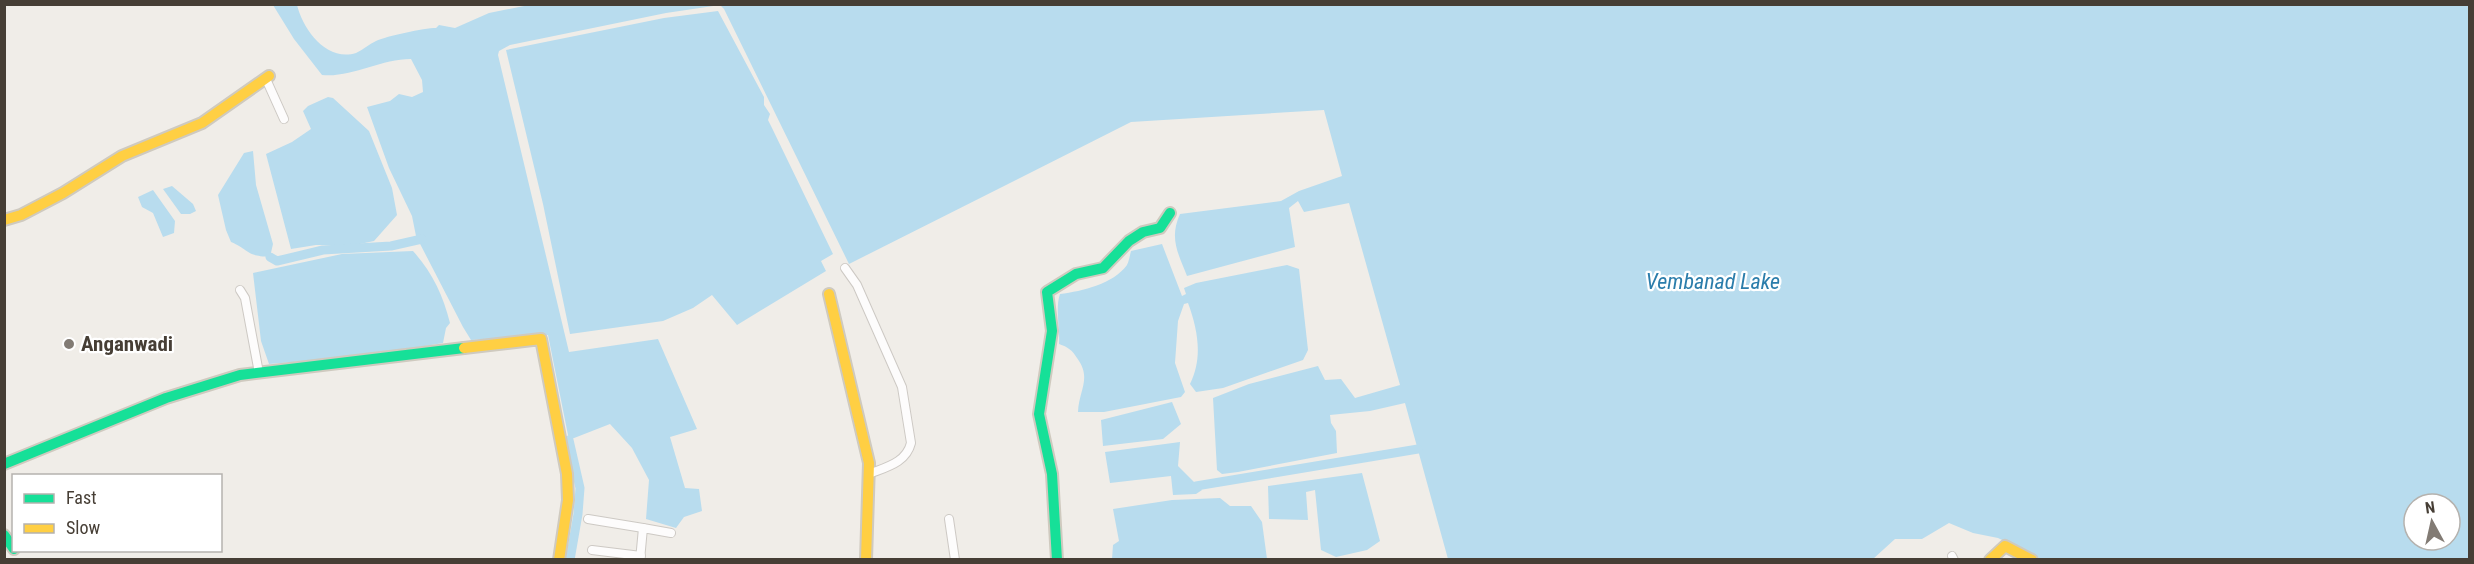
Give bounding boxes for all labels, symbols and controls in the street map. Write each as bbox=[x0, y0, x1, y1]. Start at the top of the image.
water label: Vembanad Lake bbox=[1646, 269, 1780, 294]
place label: Anganwadi bbox=[81, 332, 173, 356]
marker: Anganwadi bbox=[62, 337, 76, 351]
legend bbox=[12, 474, 222, 552]
text: Fast bbox=[66, 487, 97, 508]
north arrow bbox=[2402, 492, 2462, 552]
text: N bbox=[2424, 498, 2436, 518]
text: Slow bbox=[66, 517, 101, 538]

